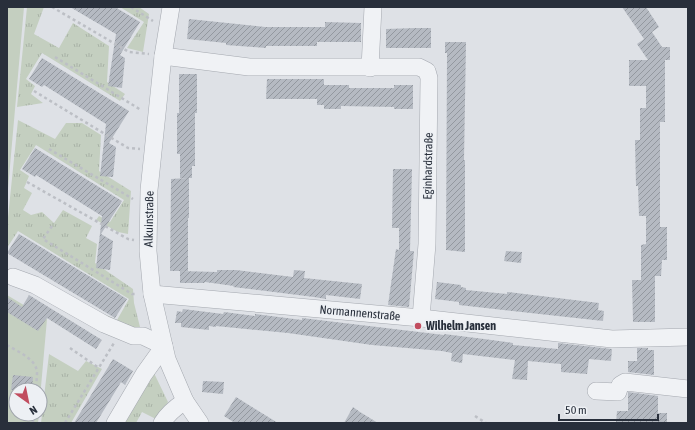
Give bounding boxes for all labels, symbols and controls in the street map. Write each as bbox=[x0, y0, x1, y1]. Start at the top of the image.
street label: Eginhardstraße bbox=[420, 132, 436, 200]
street label: Alkuinstraße bbox=[142, 191, 156, 247]
street label: Normannenstraße bbox=[319, 302, 401, 324]
place label: Wilhelm Jansen bbox=[425, 319, 496, 333]
marker: Wilhelm Jansen bbox=[413, 321, 423, 331]
north arrow bbox=[8, 382, 48, 422]
scale bar bbox=[559, 396, 658, 422]
text: 50 m bbox=[565, 403, 587, 417]
text: N bbox=[27, 404, 39, 417]

